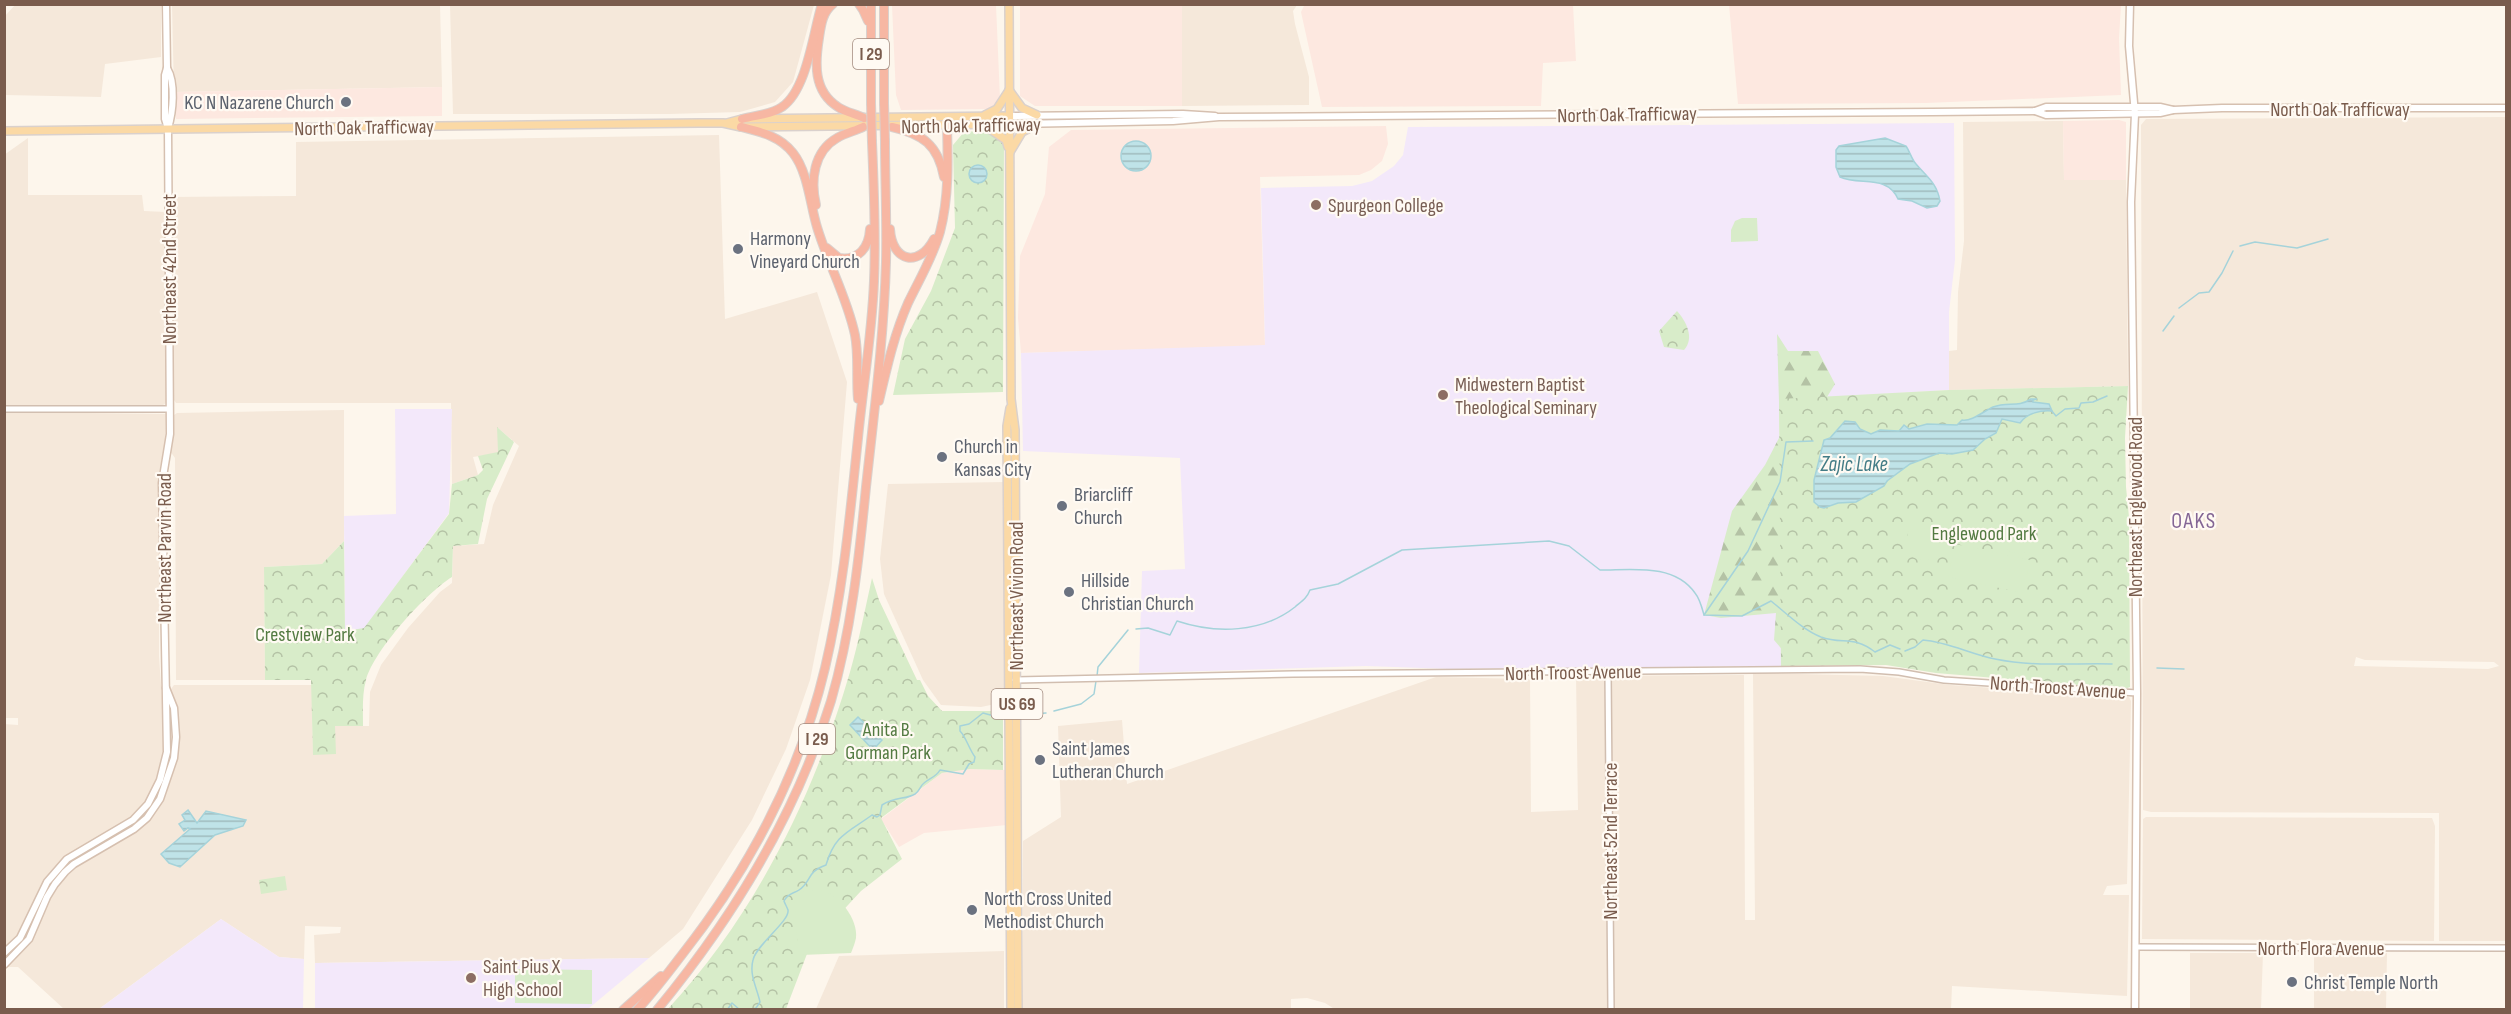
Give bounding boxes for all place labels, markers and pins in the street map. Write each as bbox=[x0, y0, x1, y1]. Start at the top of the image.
place label: KC N Nazarene Church bbox=[184, 91, 334, 115]
marker: KC N Nazarene Church bbox=[339, 95, 353, 109]
place label: Spurgeon College bbox=[1328, 194, 1444, 218]
marker: Spurgeon College bbox=[1309, 198, 1323, 212]
place label: Harmony Vineyard Church bbox=[750, 227, 860, 274]
marker: Harmony Vineyard Church bbox=[731, 242, 745, 256]
place label: Midwestern Baptist Theological Seminary bbox=[1455, 373, 1597, 420]
marker: Midwestern Baptist Theological Seminary bbox=[1436, 388, 1450, 402]
place label: Church in Kansas City bbox=[954, 435, 1032, 482]
marker: Church in Kansas City bbox=[935, 450, 949, 464]
place label: Briarcliff Church bbox=[1074, 483, 1133, 530]
marker: Briarcliff Church bbox=[1055, 499, 1069, 513]
place label: Hillside Christian Church bbox=[1081, 569, 1194, 616]
marker: Hillside Christian Church bbox=[1062, 585, 1076, 599]
place label: Saint James Lutheran Church bbox=[1052, 737, 1164, 784]
marker: Saint James Lutheran Church bbox=[1033, 753, 1047, 767]
place label: North Cross United Methodist Church bbox=[984, 887, 1111, 934]
marker: North Cross United Methodist Church bbox=[965, 903, 979, 917]
place label: Saint Pius X High School bbox=[483, 955, 562, 1002]
marker: Saint Pius X High School bbox=[464, 971, 478, 985]
place label: Christ Temple North bbox=[2304, 971, 2438, 995]
marker: Christ Temple North bbox=[2285, 975, 2299, 989]

